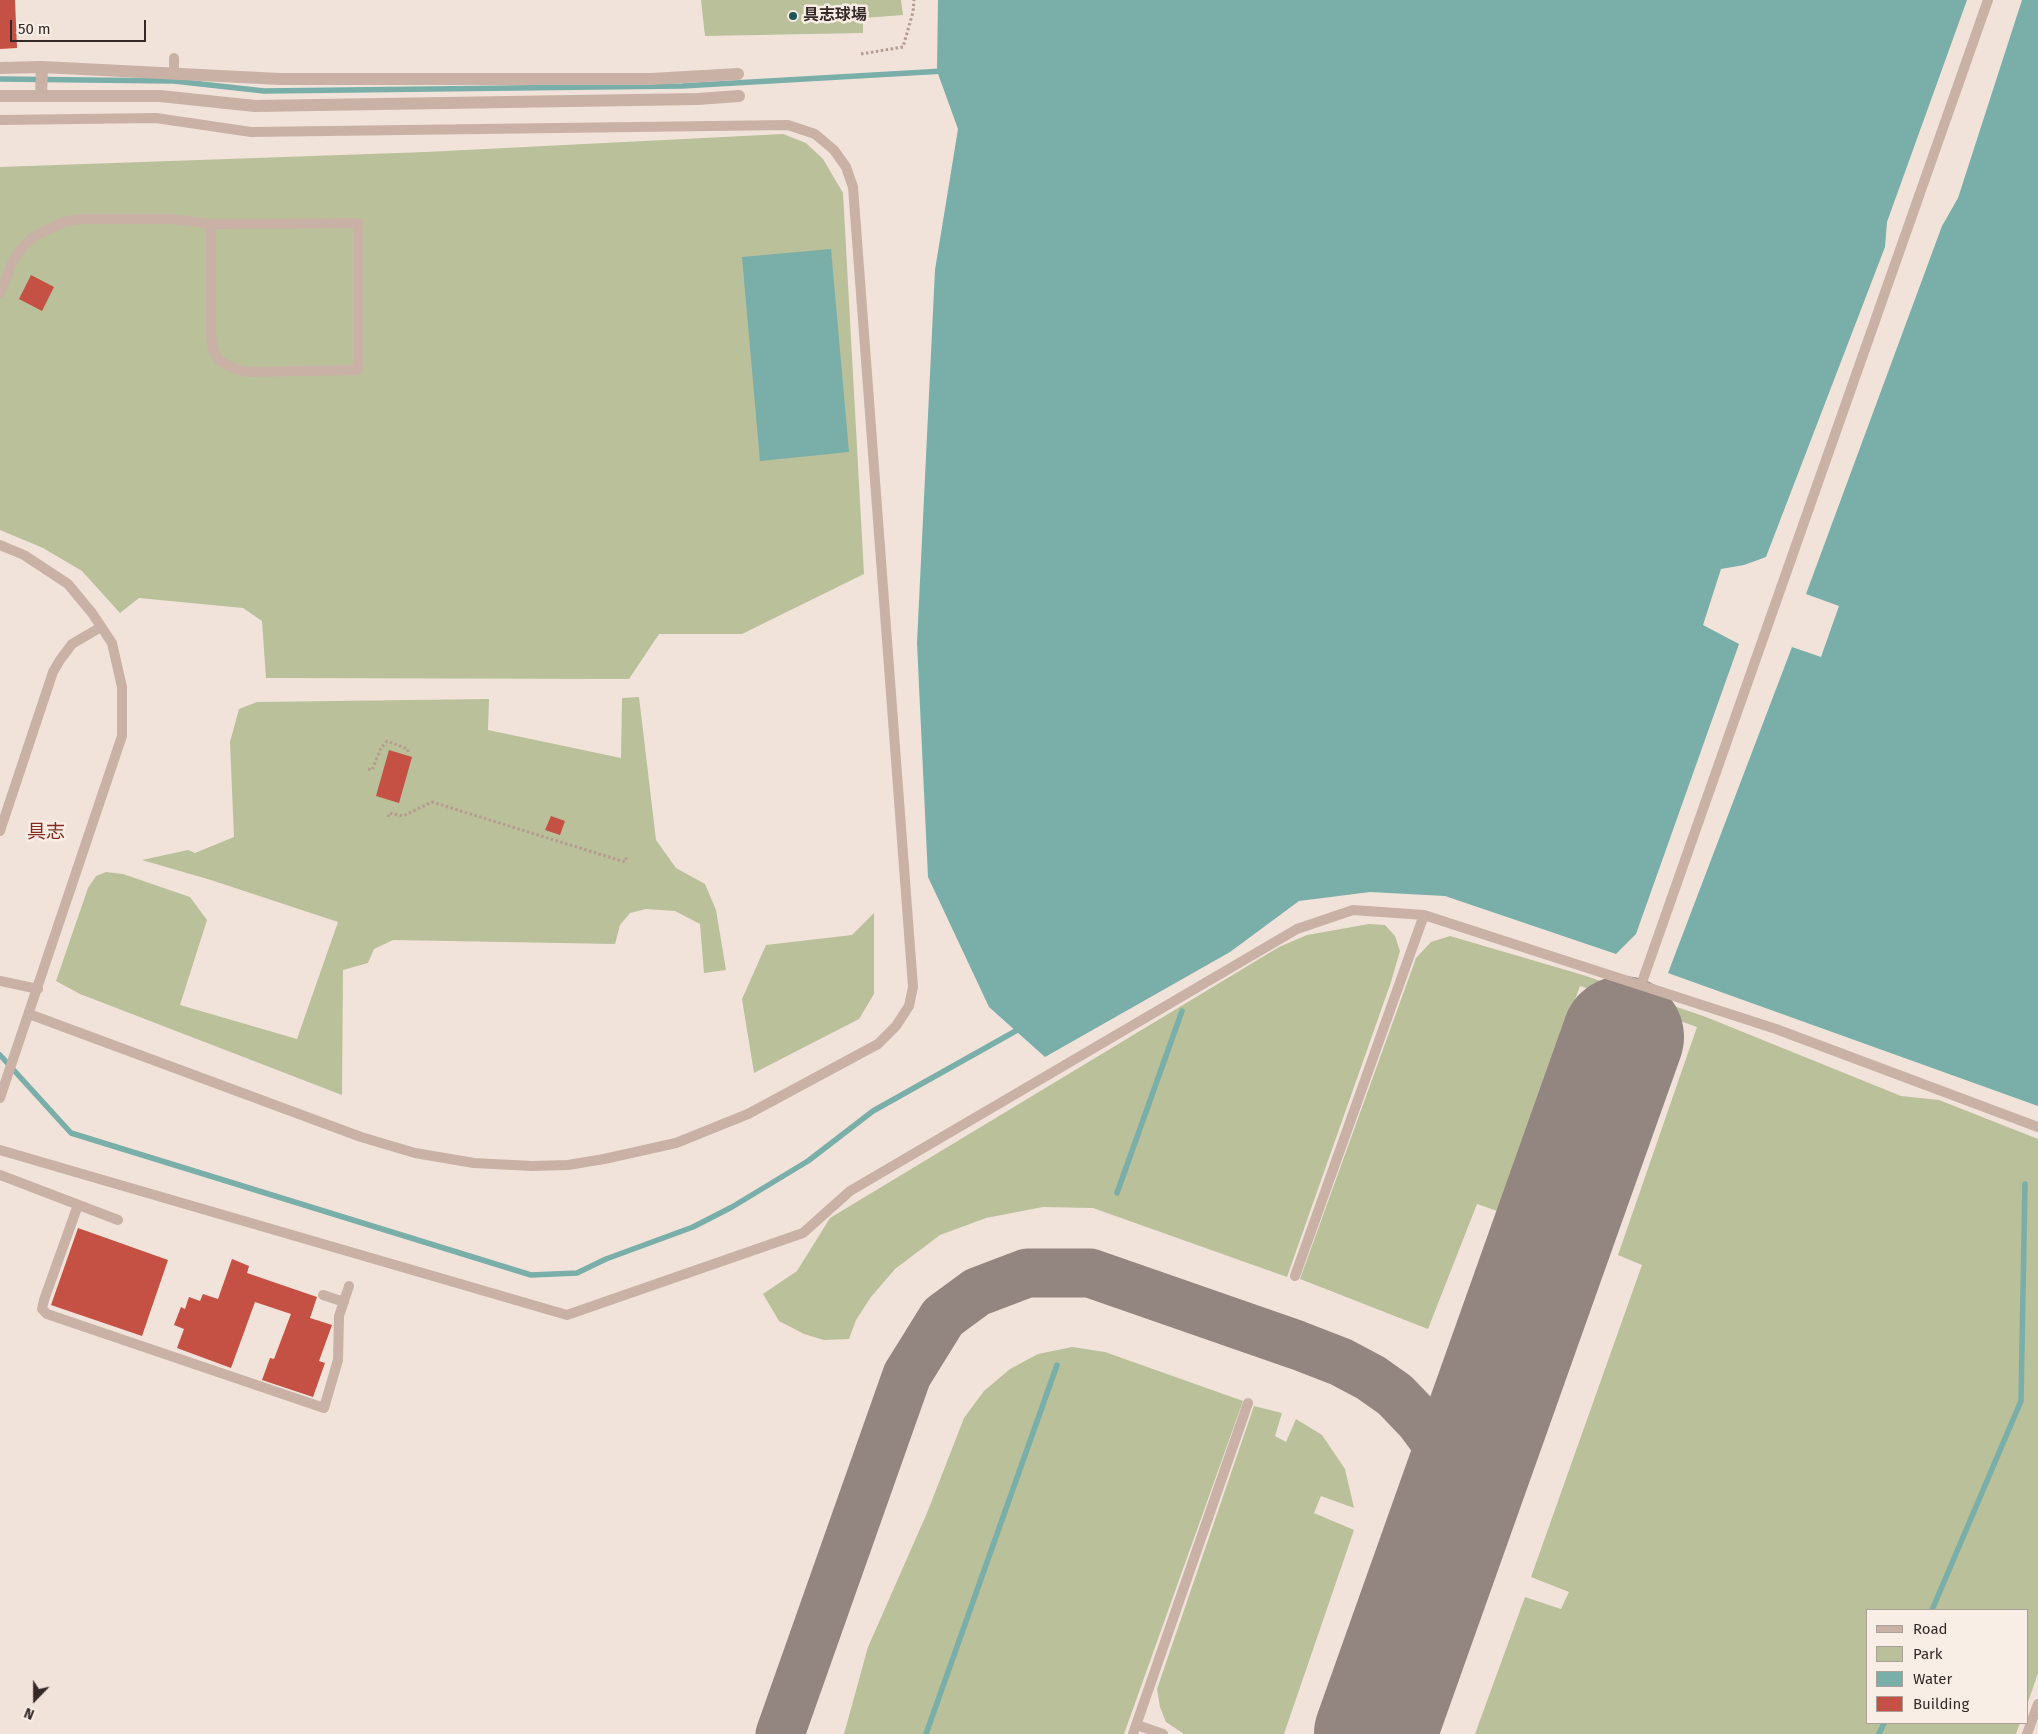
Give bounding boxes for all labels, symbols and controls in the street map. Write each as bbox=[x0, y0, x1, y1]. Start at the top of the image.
place label: 具志球場 bbox=[803, 6, 867, 26]
scale bar bbox=[12, 10, 149, 42]
marker: 具志球場 bbox=[787, 10, 799, 22]
text: 50 m bbox=[18, 20, 51, 38]
district label: 具志 bbox=[27, 822, 65, 844]
legend bbox=[1866, 1609, 2028, 1724]
text: Road bbox=[1913, 1620, 1948, 1638]
text: Park bbox=[1913, 1645, 1943, 1663]
text: Water bbox=[1913, 1670, 1952, 1688]
north arrow bbox=[10, 1674, 60, 1724]
text: Building bbox=[1913, 1695, 1969, 1713]
text: N bbox=[22, 1704, 37, 1723]

